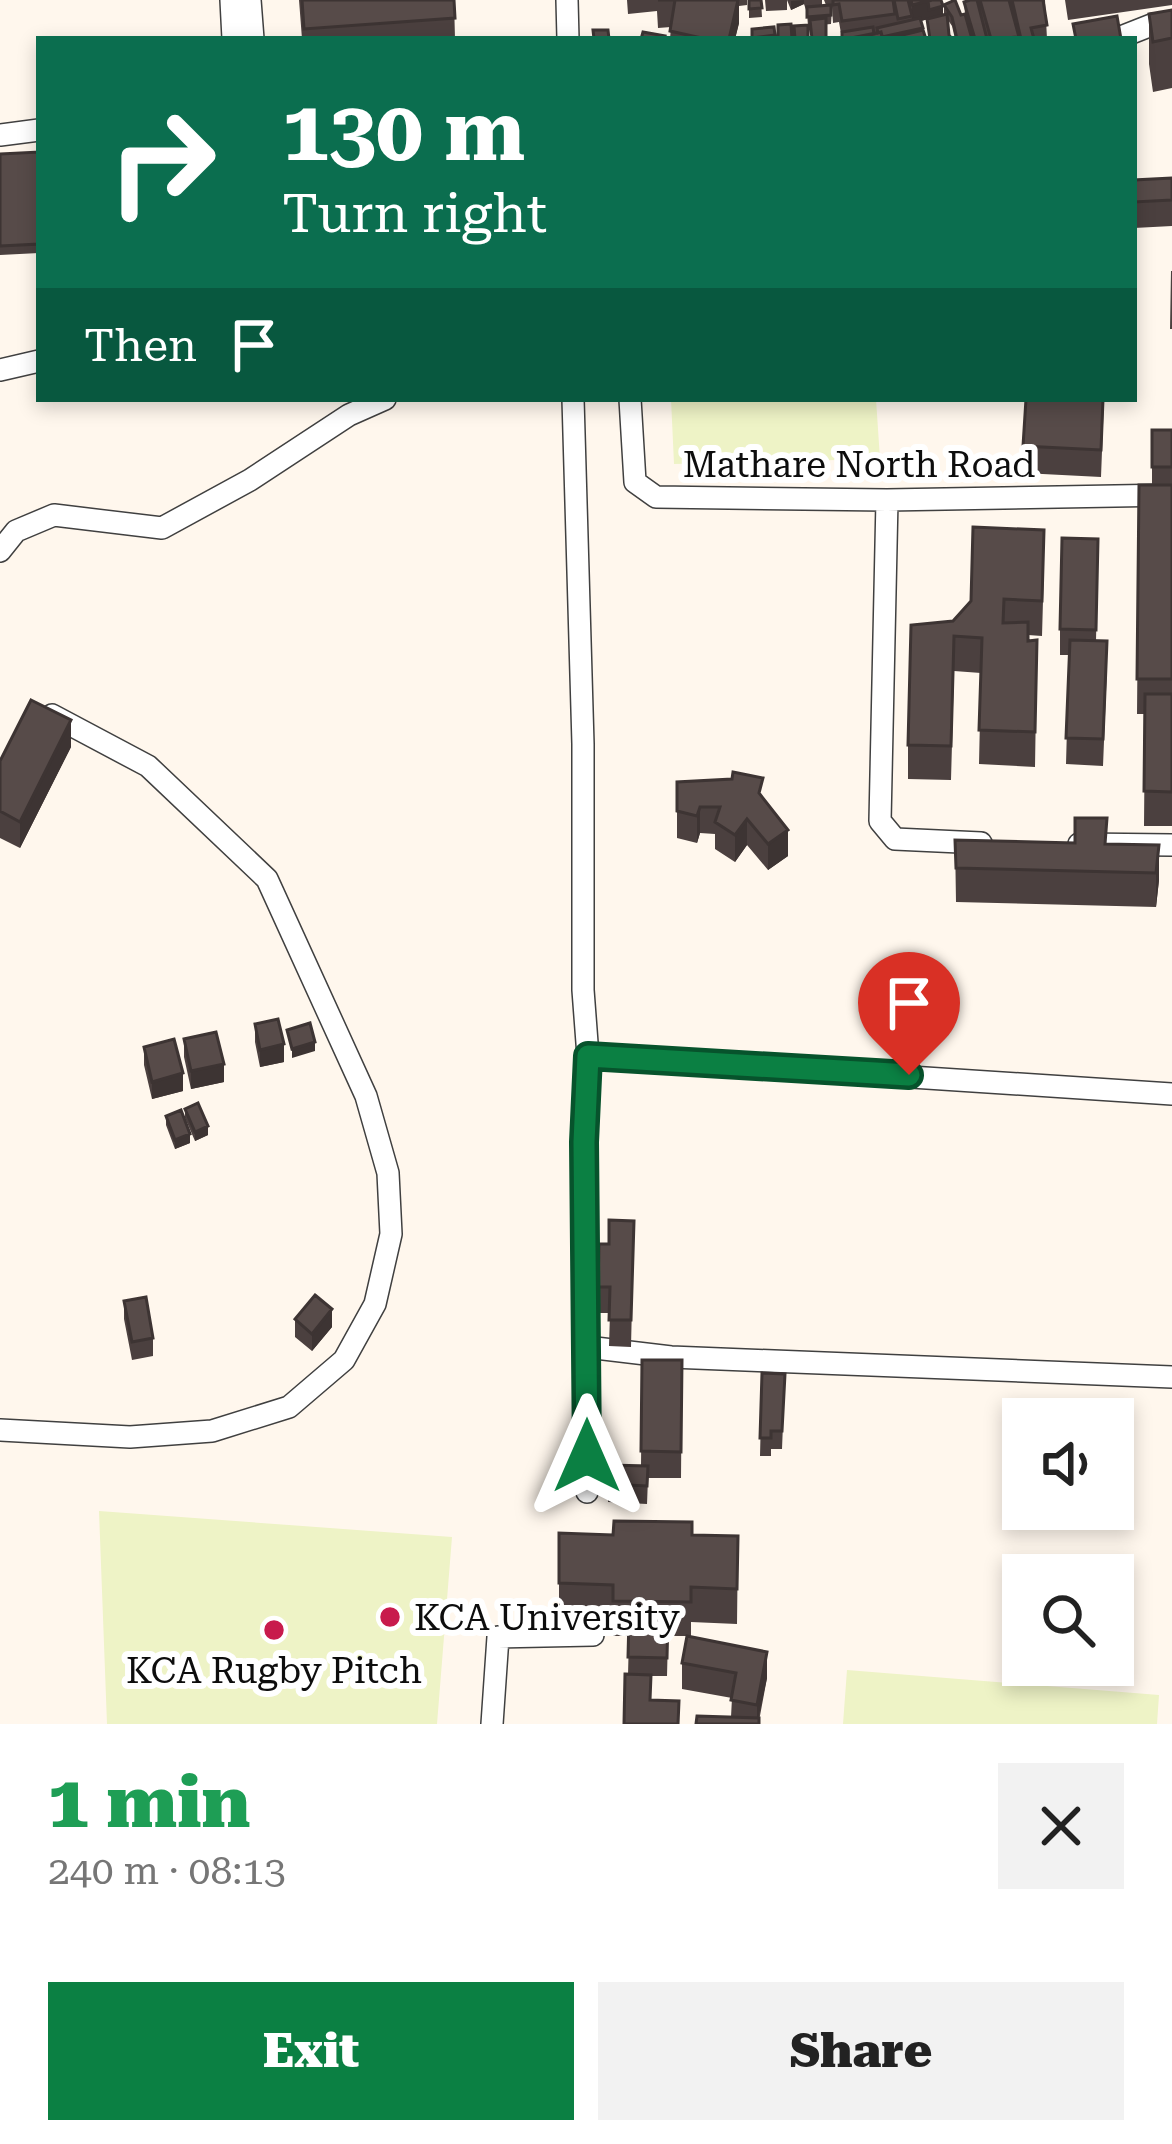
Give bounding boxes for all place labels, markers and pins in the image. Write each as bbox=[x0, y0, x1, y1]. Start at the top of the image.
pin bbox=[858, 952, 960, 1075]
place label: KCA University bbox=[414, 1597, 681, 1639]
marker: KCA University bbox=[377, 1604, 403, 1630]
marker: KCA Rugby Pitch bbox=[261, 1617, 287, 1643]
place label: KCA Rugby Pitch bbox=[126, 1650, 422, 1692]

